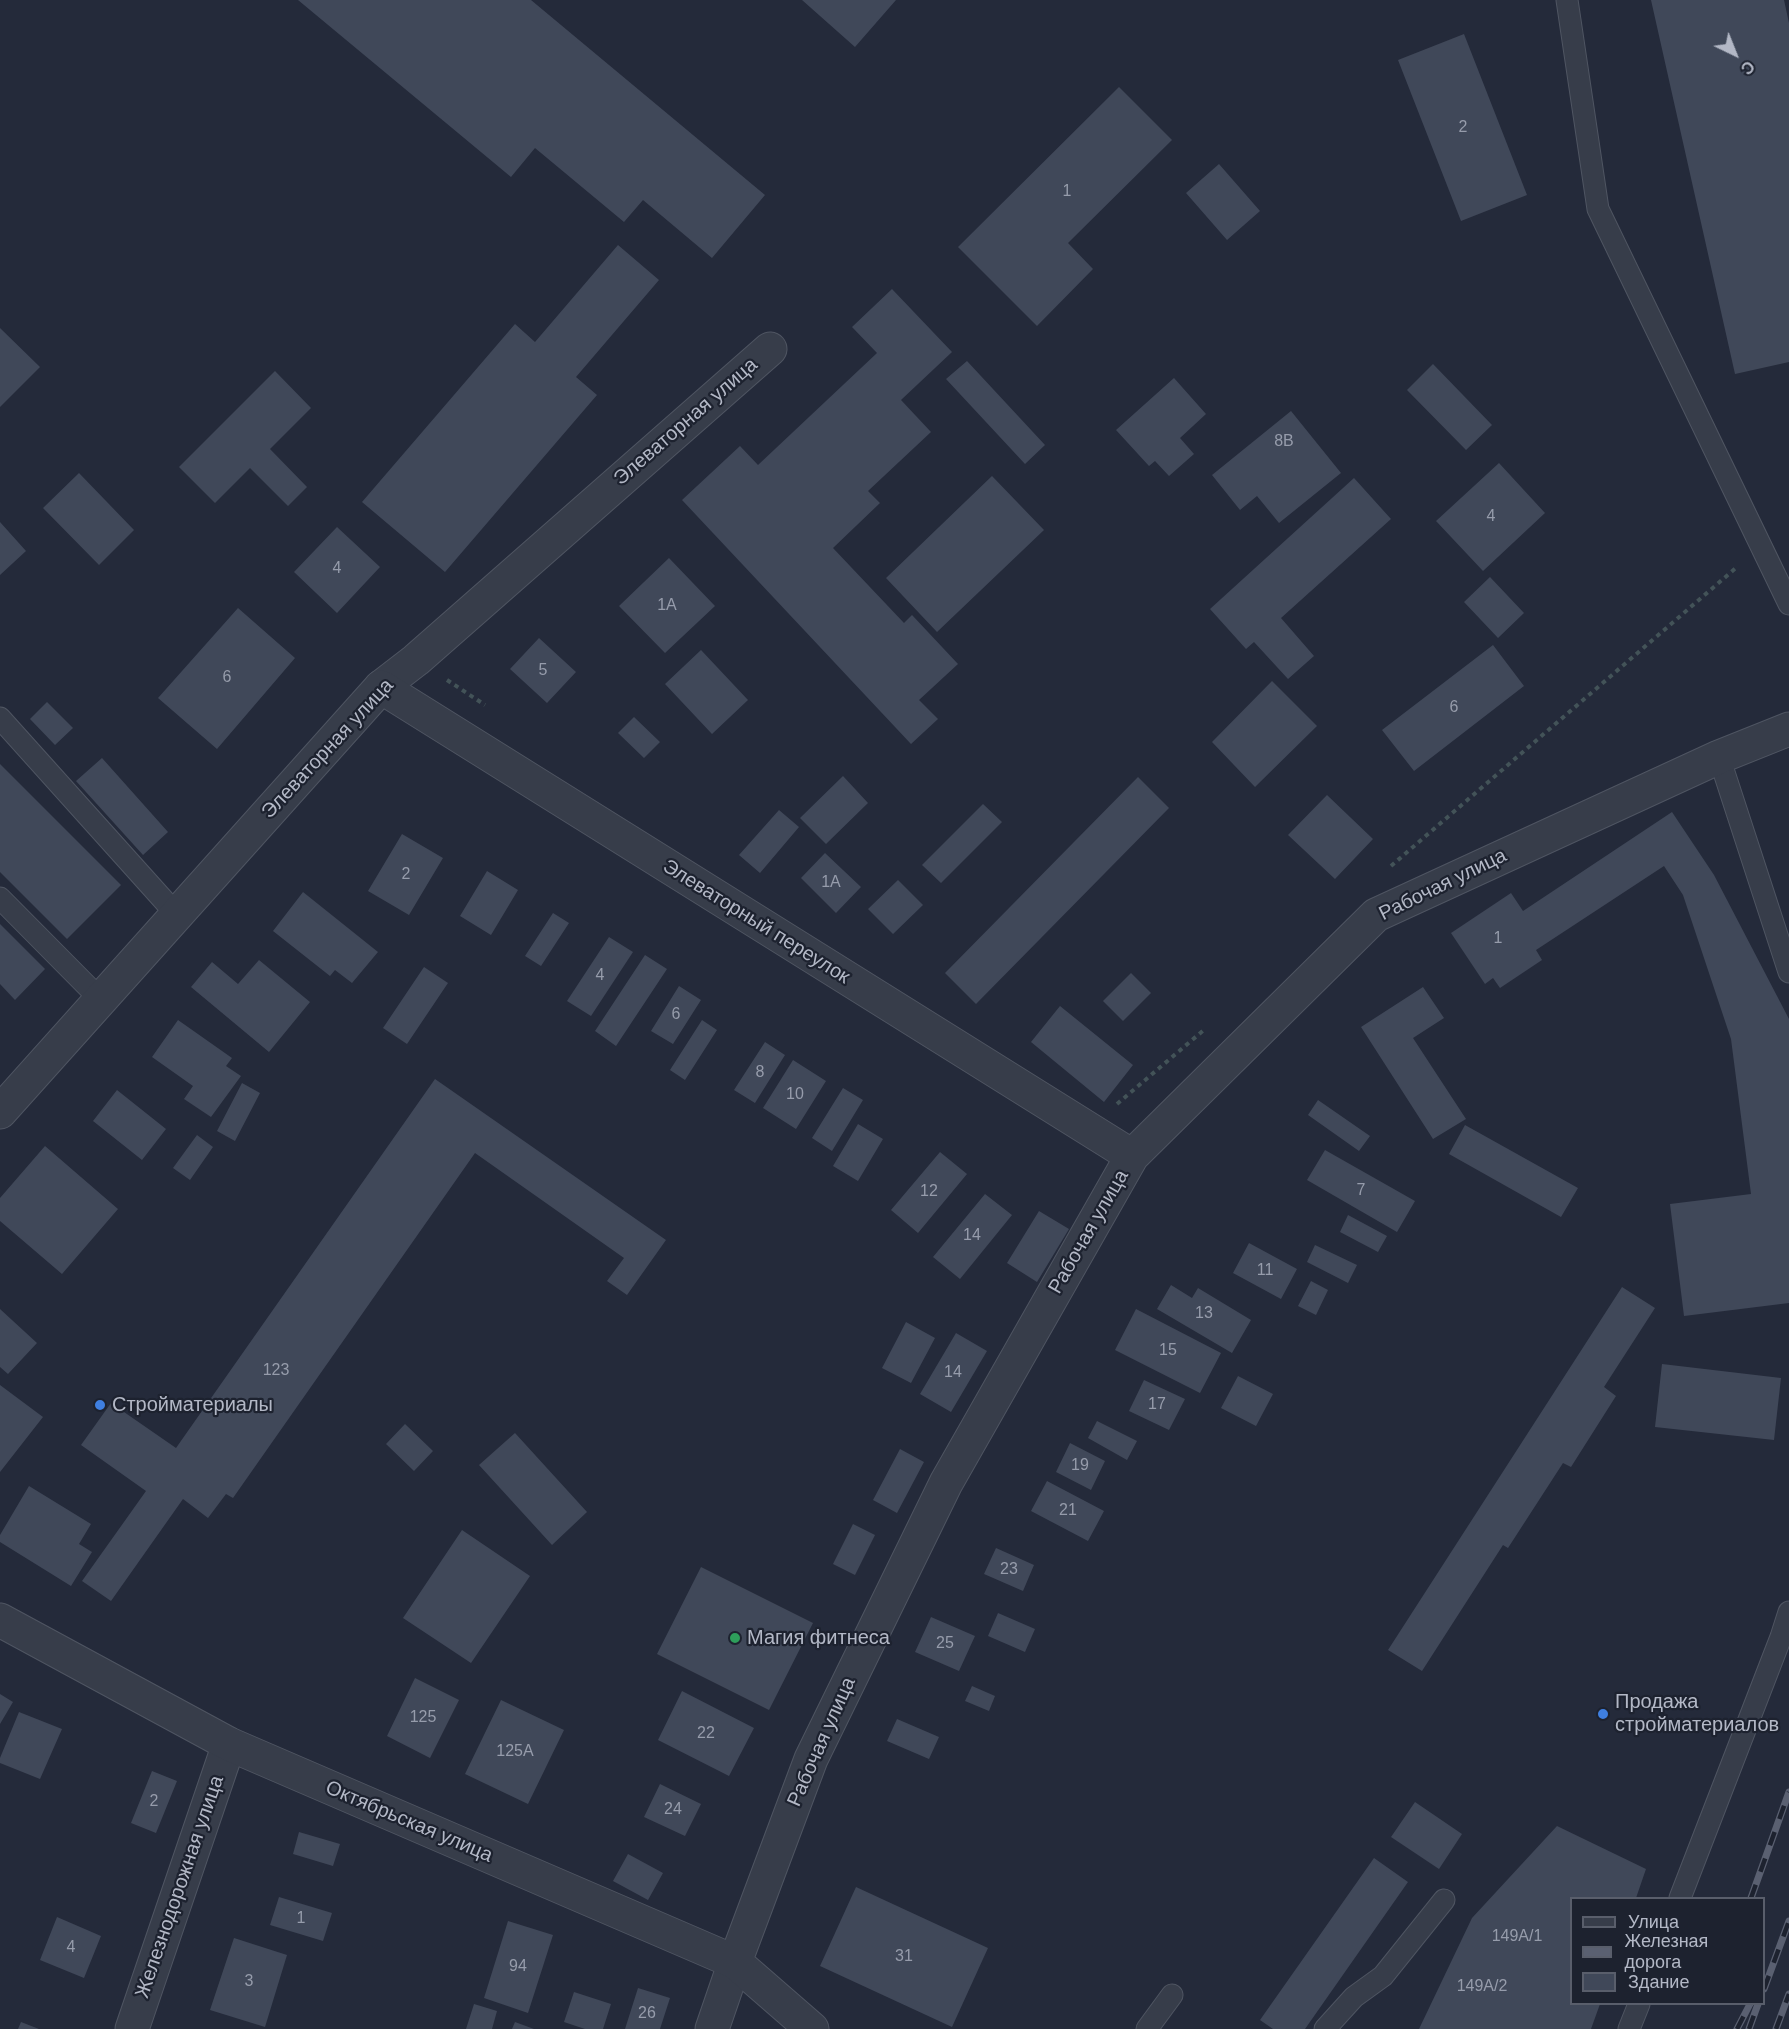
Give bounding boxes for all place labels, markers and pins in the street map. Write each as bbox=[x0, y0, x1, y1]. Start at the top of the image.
place label: Стройматериалы bbox=[112, 1393, 273, 1417]
marker: Стройматериалы bbox=[93, 1398, 107, 1412]
place label: Магия фитнеса bbox=[747, 1626, 890, 1650]
marker: Магия фитнеса bbox=[728, 1631, 742, 1645]
place label: Продажа стройматериалов bbox=[1615, 1690, 1779, 1737]
marker: Продажа стройматериалов bbox=[1596, 1707, 1610, 1721]

